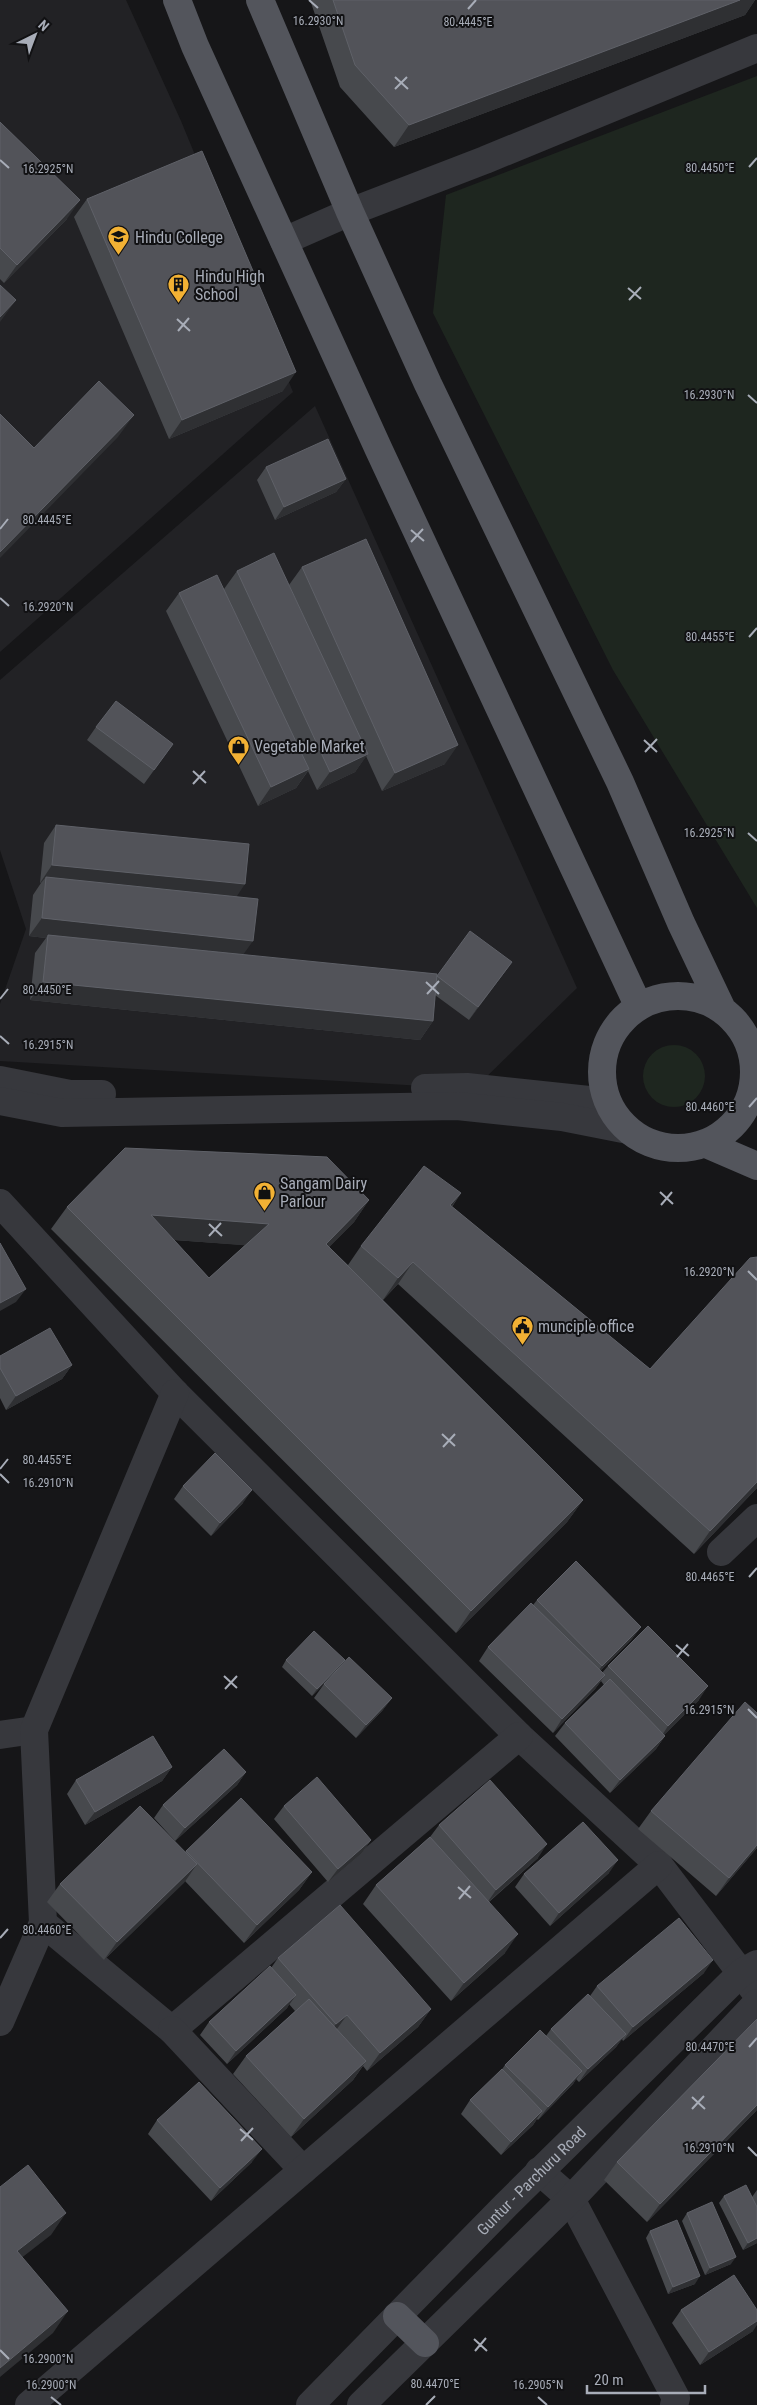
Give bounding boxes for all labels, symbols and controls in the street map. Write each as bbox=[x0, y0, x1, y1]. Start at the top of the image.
north arrow bbox=[10, 10, 60, 60]
text: 16.2930°N bbox=[293, 14, 343, 28]
text: 80.4445°E bbox=[443, 15, 493, 29]
text: N bbox=[35, 17, 52, 34]
text: 80.4450°E bbox=[685, 161, 735, 175]
text: 16.2925°N bbox=[23, 162, 73, 176]
school or university icon: Hindu College bbox=[107, 225, 131, 256]
place label: Hindu College bbox=[135, 228, 223, 247]
place label: Hindu High School bbox=[195, 267, 265, 304]
building icon: Hindu High School bbox=[167, 273, 191, 304]
text: 16.2930°N bbox=[684, 388, 734, 402]
text: 80.4445°E bbox=[22, 513, 72, 527]
text: 16.2920°N bbox=[23, 600, 73, 614]
text: 80.4455°E bbox=[685, 630, 735, 644]
shop icon: Vegetable Market bbox=[226, 734, 250, 765]
place label: Vegetable Market bbox=[254, 737, 365, 756]
text: 16.2925°N bbox=[684, 826, 734, 840]
text: 80.4450°E bbox=[22, 983, 72, 997]
text: 16.2915°N bbox=[23, 1038, 73, 1052]
text: 80.4460°E bbox=[685, 1100, 735, 1114]
place label: Sangam Dairy Parlour bbox=[280, 1174, 367, 1211]
shop icon: Sangam Dairy Parlour bbox=[252, 1180, 276, 1211]
text: 16.2920°N bbox=[684, 1265, 734, 1279]
public building icon: munciple office bbox=[510, 1314, 534, 1345]
place label: munciple office bbox=[538, 1317, 634, 1336]
text: 80.4455°E bbox=[22, 1453, 72, 1467]
text: 16.2910°N bbox=[23, 1476, 73, 1490]
text: 80.4465°E bbox=[685, 1570, 735, 1584]
text: 16.2915°N bbox=[684, 1703, 734, 1717]
text: 80.4460°E bbox=[22, 1923, 72, 1937]
text: 80.4470°E bbox=[685, 2040, 735, 2054]
street label: Guntur - Parchuru Road bbox=[473, 2122, 590, 2239]
text: 16.2910°N bbox=[684, 2141, 734, 2155]
text: 16.2900°N bbox=[23, 2352, 73, 2366]
scale bar bbox=[587, 2362, 704, 2394]
text: 20 m bbox=[594, 2371, 624, 2389]
text: 80.4470°E bbox=[410, 2377, 460, 2391]
text: 16.2900°N bbox=[26, 2378, 76, 2392]
text: 16.2905°N bbox=[513, 2378, 563, 2392]

